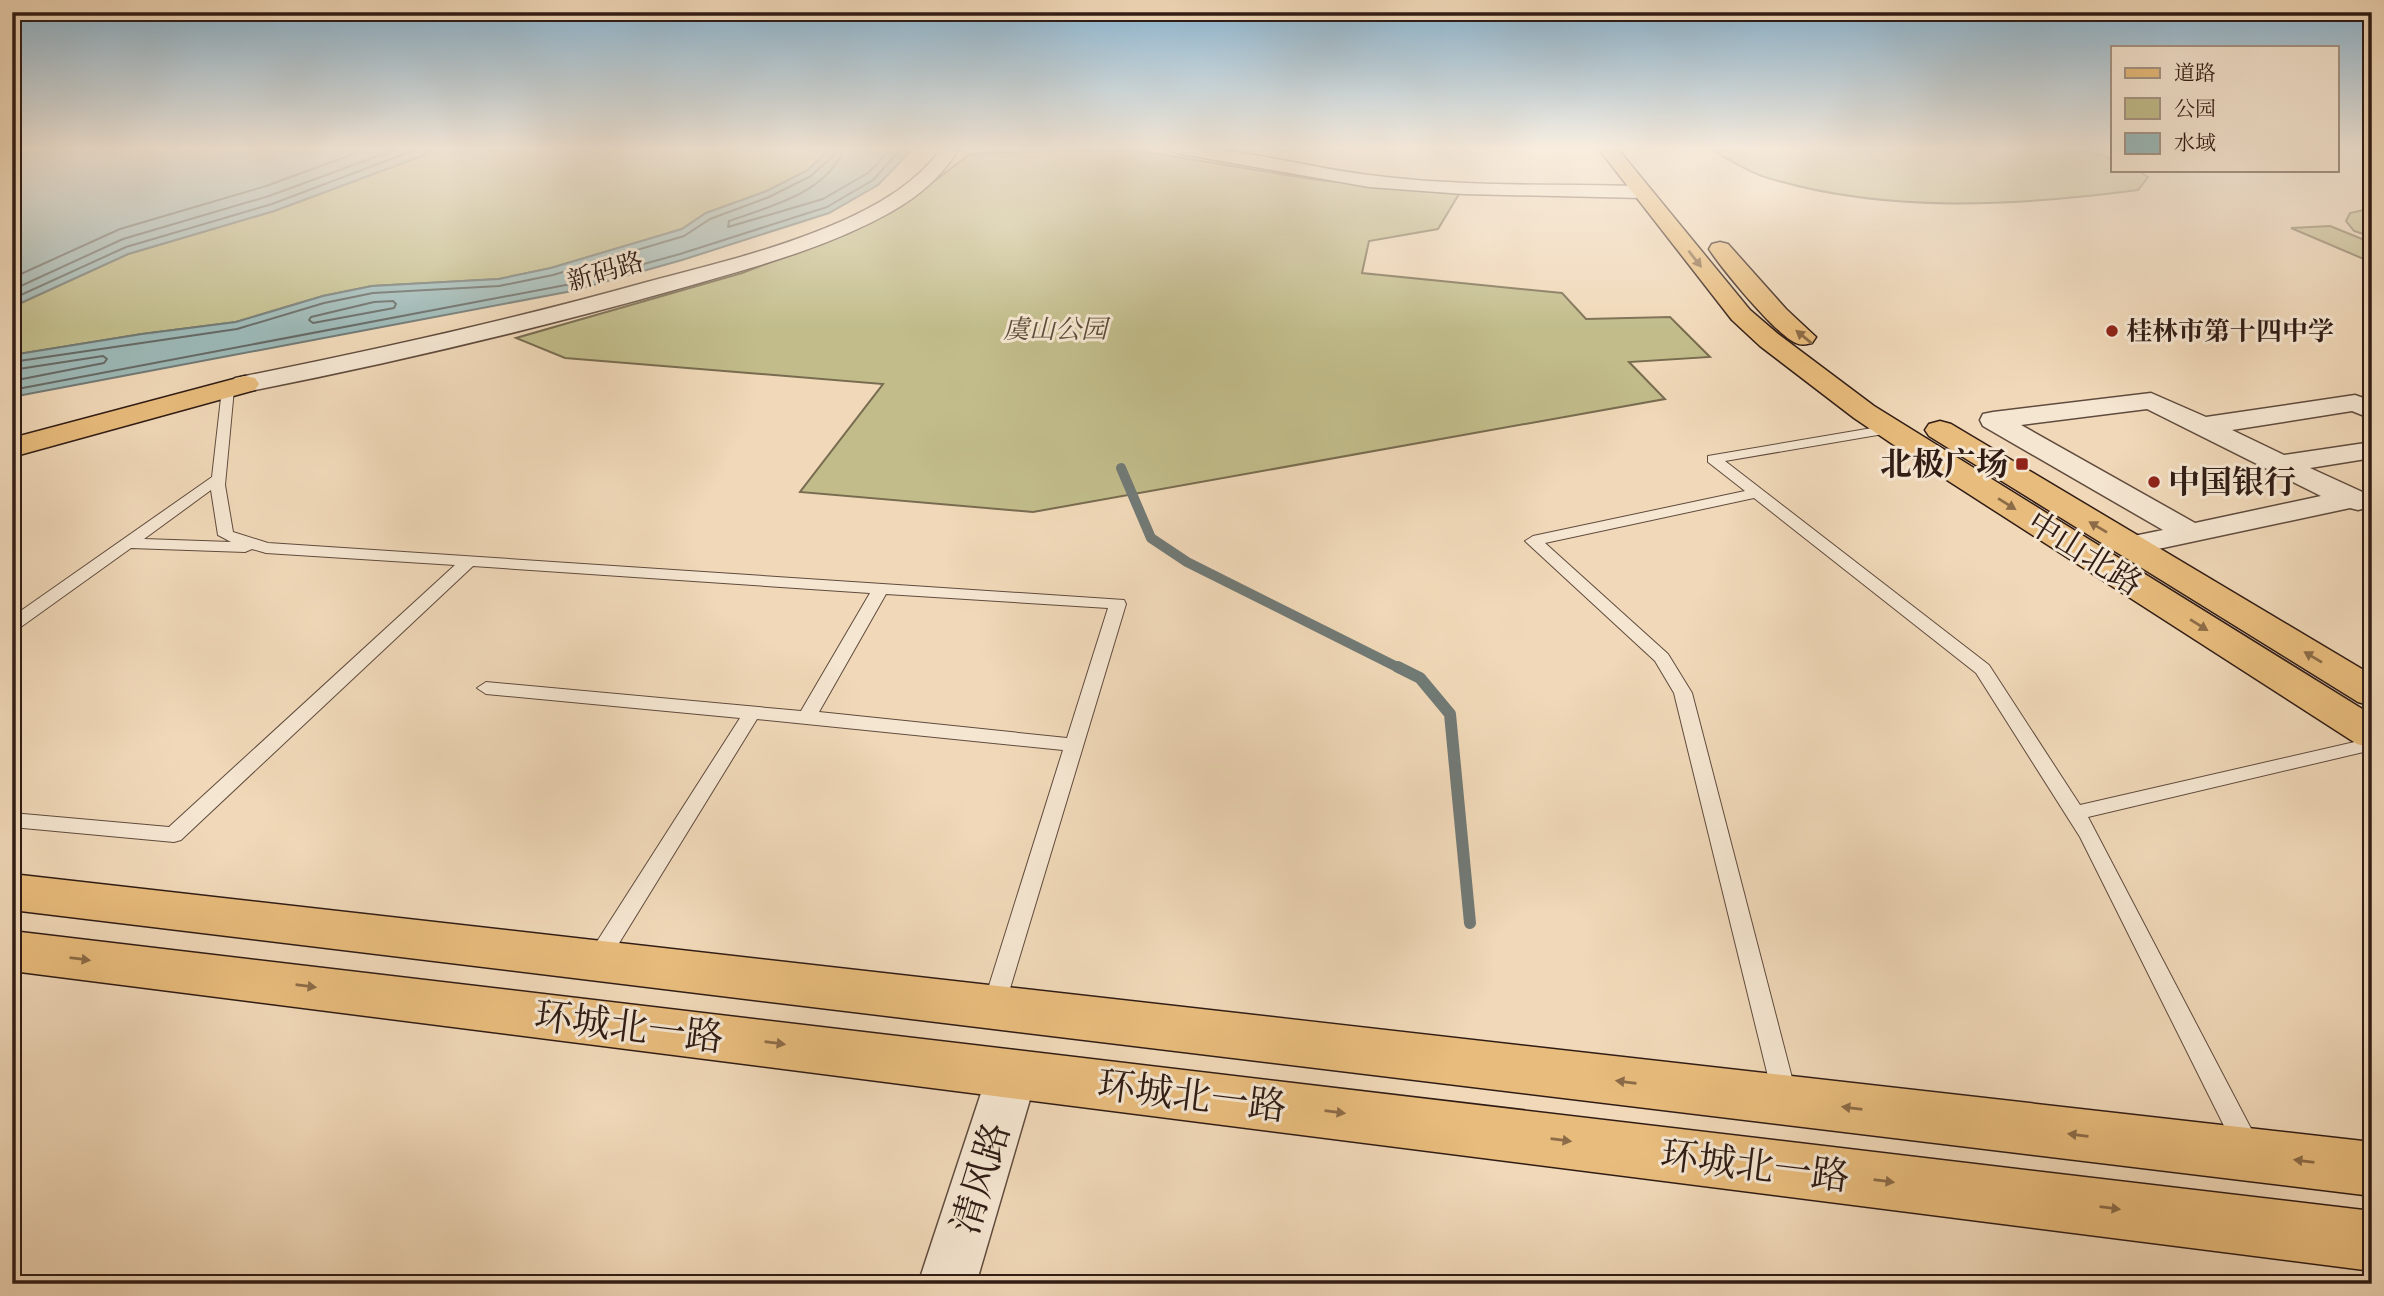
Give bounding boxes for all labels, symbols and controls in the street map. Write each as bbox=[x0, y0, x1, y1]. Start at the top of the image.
legend bbox=[2111, 46, 2338, 172]
text: 道路 bbox=[2174, 59, 2216, 86]
text: 公园 bbox=[2174, 95, 2216, 122]
text: 水域 bbox=[2174, 129, 2216, 156]
street label: 新码路 bbox=[563, 244, 647, 298]
one-way arrow bbox=[1688, 249, 1703, 267]
park label: 虞山公园 bbox=[1003, 312, 1111, 346]
place label: 桂林市第十四中学 bbox=[2126, 314, 2334, 348]
marker: 桂林市第十四中学 bbox=[2104, 323, 2120, 339]
one-way arrow bbox=[1795, 330, 1812, 345]
place label: 北极广场 bbox=[1880, 443, 2008, 485]
marker: 北极广场 bbox=[2014, 456, 2030, 472]
place label: 中国银行 bbox=[2168, 461, 2296, 503]
marker: 中国银行 bbox=[2146, 474, 2162, 490]
one-way arrow bbox=[1997, 497, 2017, 510]
street label: 中山北路 bbox=[2020, 501, 2150, 605]
one-way arrow bbox=[2088, 520, 2108, 533]
one-way arrow bbox=[2190, 619, 2209, 632]
one-way arrow bbox=[2304, 651, 2323, 664]
one-way arrow bbox=[69, 954, 91, 965]
one-way arrow bbox=[295, 981, 317, 992]
street label: 环城北一路 bbox=[532, 990, 726, 1062]
one-way arrow bbox=[764, 1038, 786, 1049]
street label: 环城北一路 bbox=[1095, 1059, 1289, 1131]
one-way arrow bbox=[1615, 1076, 1637, 1087]
one-way arrow bbox=[1841, 1103, 1863, 1114]
one-way arrow bbox=[1324, 1107, 1346, 1118]
street label: 清风路 bbox=[940, 1116, 1020, 1240]
street label: 环城北一路 bbox=[1658, 1129, 1852, 1201]
one-way arrow bbox=[2067, 1129, 2089, 1140]
one-way arrow bbox=[1550, 1135, 1572, 1146]
one-way arrow bbox=[2293, 1156, 2315, 1167]
one-way arrow bbox=[1873, 1175, 1895, 1186]
one-way arrow bbox=[2099, 1203, 2121, 1214]

